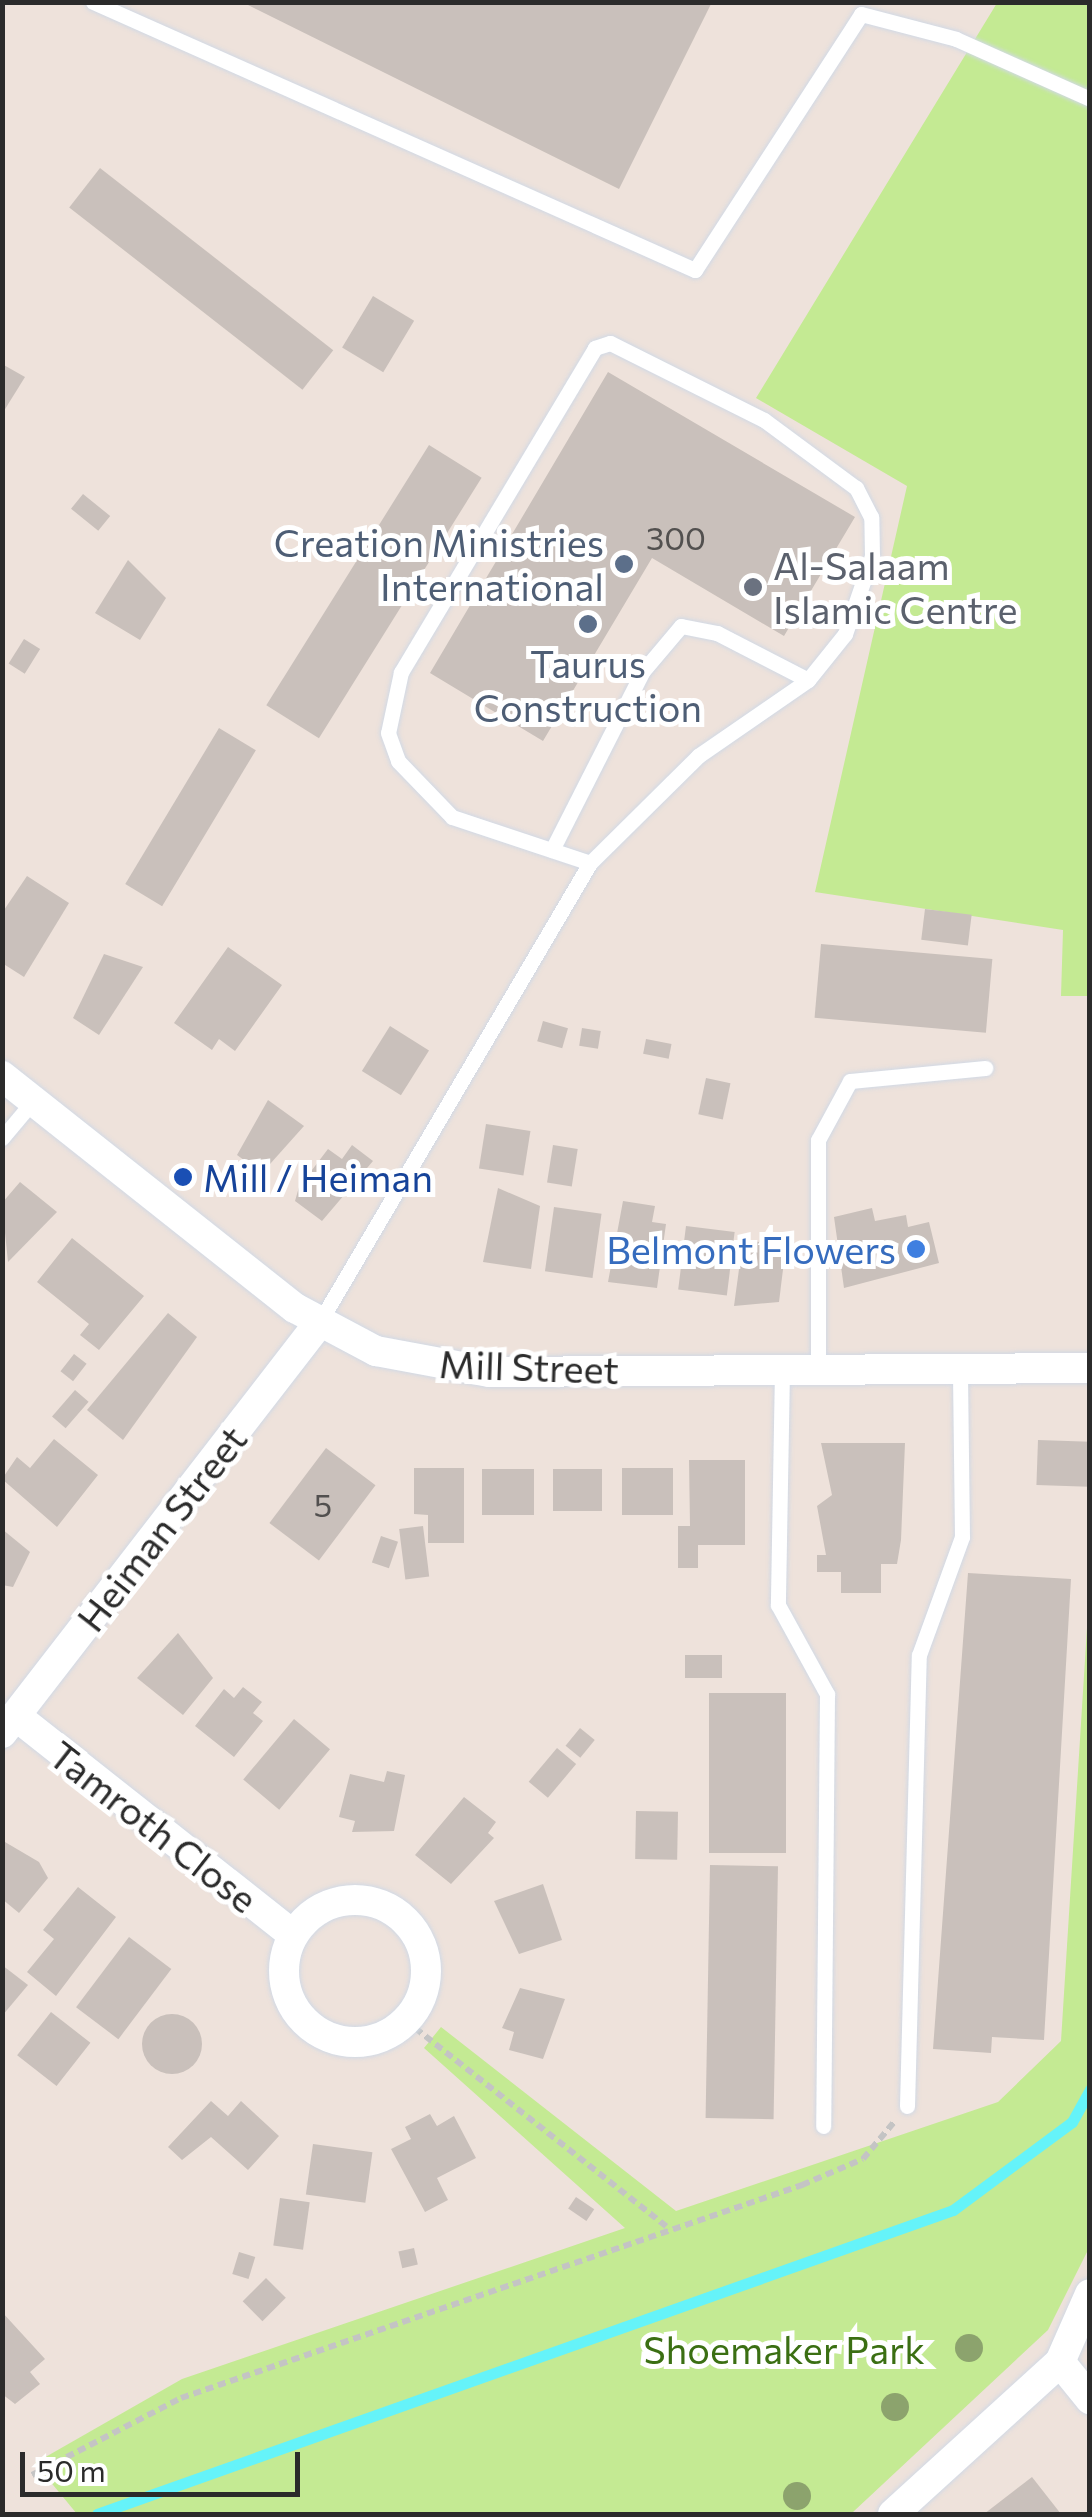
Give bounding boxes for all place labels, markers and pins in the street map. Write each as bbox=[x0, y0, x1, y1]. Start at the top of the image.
place label: Creation Ministries International bbox=[274, 519, 604, 608]
place label: Al-Salaam Islamic Centre bbox=[773, 542, 1017, 632]
marker: Creation Ministries International bbox=[613, 553, 635, 575]
marker: Al-Salaam Islamic Centre bbox=[742, 576, 764, 598]
marker: Taurus Construction bbox=[577, 613, 599, 635]
place label: Taurus Construction bbox=[474, 640, 702, 729]
place label: Mill / Heiman bbox=[203, 1154, 433, 1200]
marker: Mill / Heiman bbox=[172, 1166, 194, 1188]
place label: Belmont Flowers bbox=[606, 1226, 896, 1272]
marker: Belmont Flowers bbox=[905, 1238, 927, 1260]

